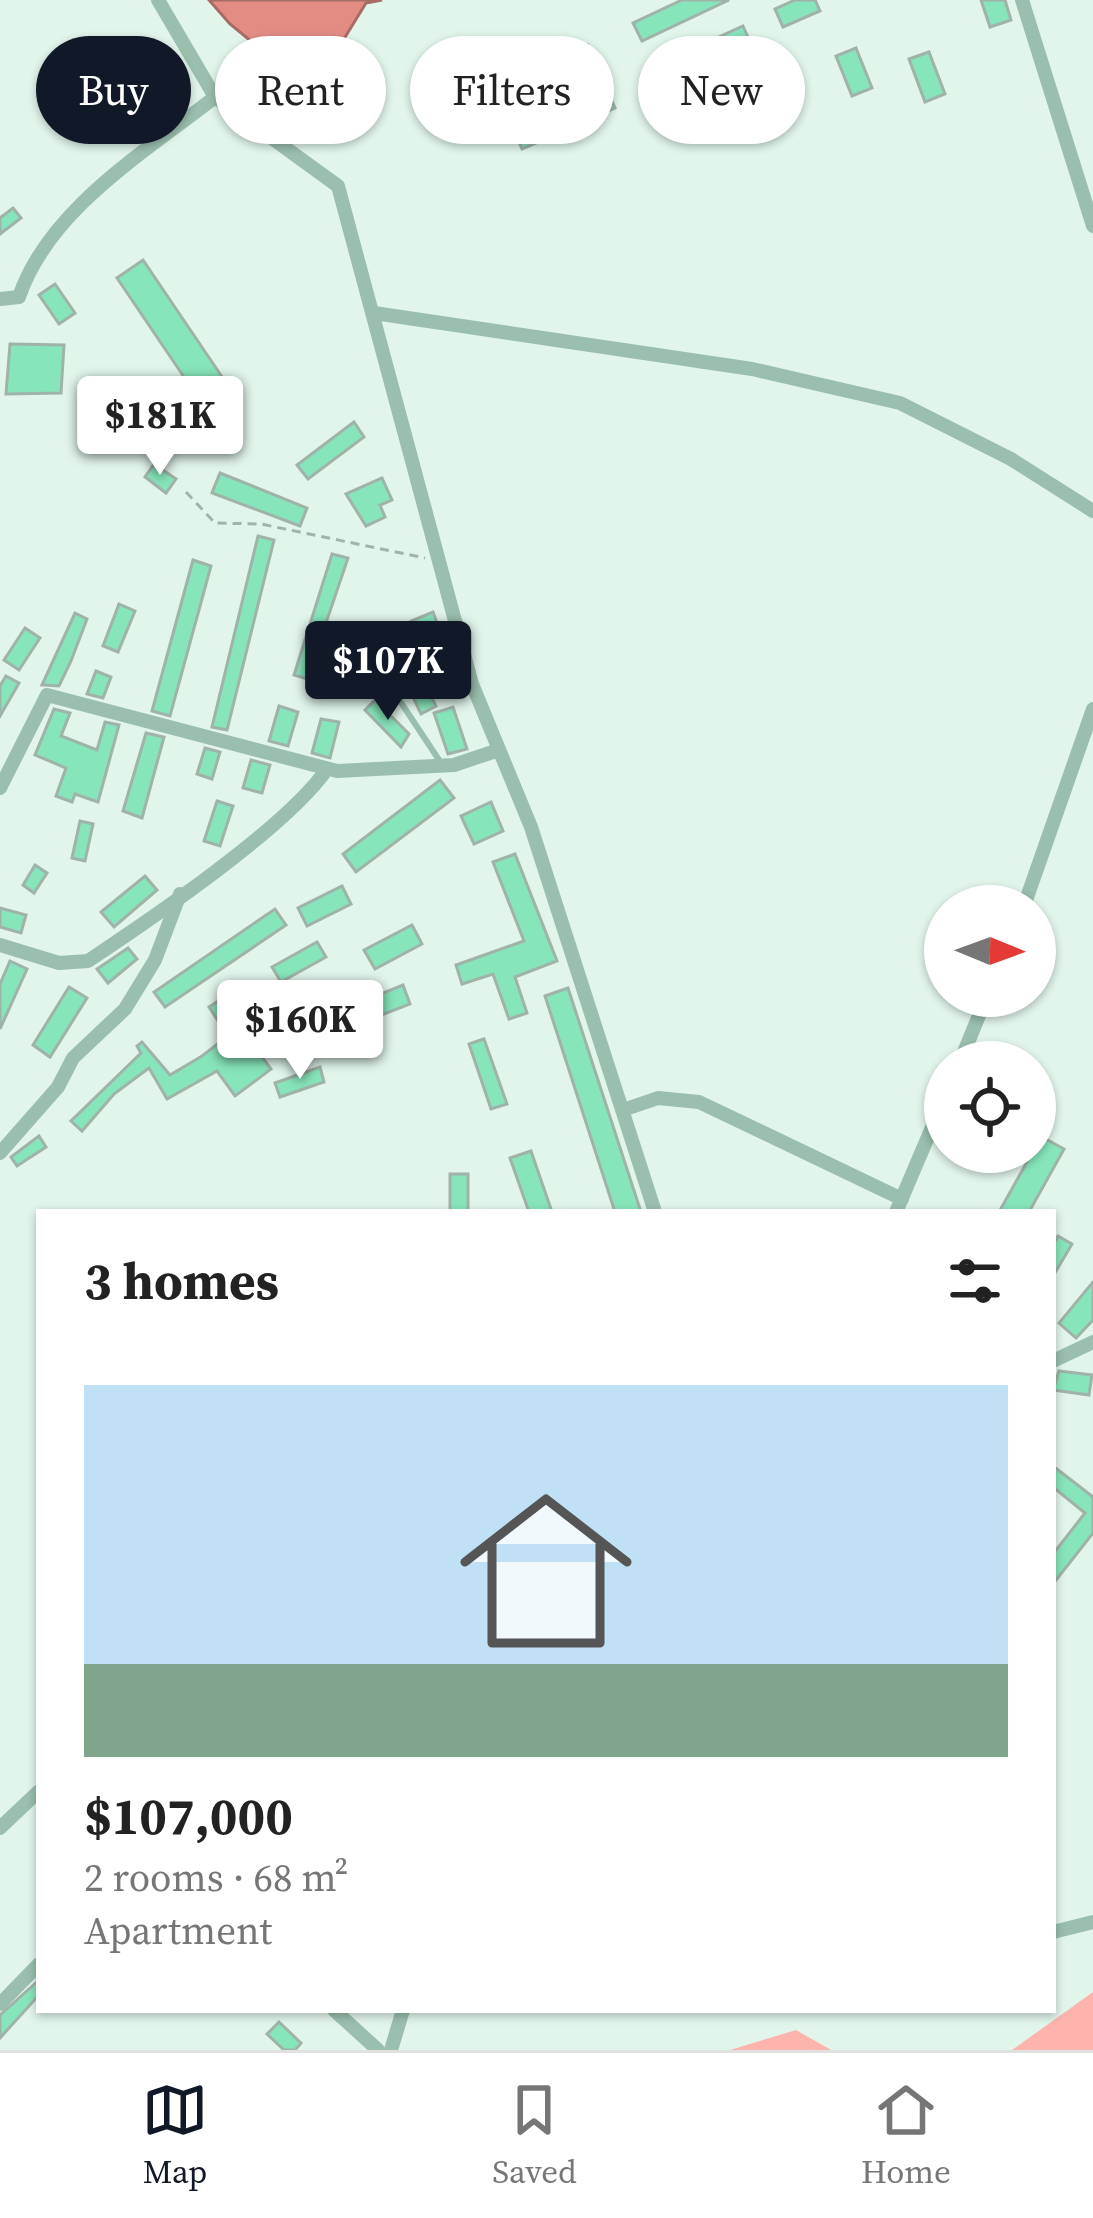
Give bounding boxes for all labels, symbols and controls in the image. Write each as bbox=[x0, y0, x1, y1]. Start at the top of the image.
chip: Buy bbox=[36, 36, 191, 144]
chip: Rent bbox=[215, 36, 386, 144]
chip: Filters bbox=[410, 36, 614, 144]
chip: New bbox=[638, 36, 805, 144]
pin: $181K bbox=[76, 376, 244, 478]
text: $181K bbox=[104, 388, 216, 441]
pin: $107K bbox=[304, 621, 472, 723]
text: $107K bbox=[332, 633, 444, 686]
north arrow bbox=[924, 885, 1056, 1017]
map controls bbox=[924, 885, 1056, 1173]
pin: $160K bbox=[216, 980, 384, 1082]
text: $160K bbox=[244, 992, 356, 1045]
button: locate bbox=[924, 1041, 1056, 1173]
text: 3 homes bbox=[84, 1246, 279, 1316]
icon: filters bbox=[942, 1248, 1008, 1314]
icon: home bbox=[438, 1463, 654, 1679]
text: $107,000 bbox=[84, 1781, 293, 1851]
text: 2 rooms · 68 m² bbox=[84, 1851, 348, 1904]
text: Apartment bbox=[84, 1904, 272, 1957]
tab: Map bbox=[142, 2077, 208, 2194]
tab: Saved bbox=[492, 2077, 577, 2194]
tab: Home bbox=[861, 2077, 951, 2194]

